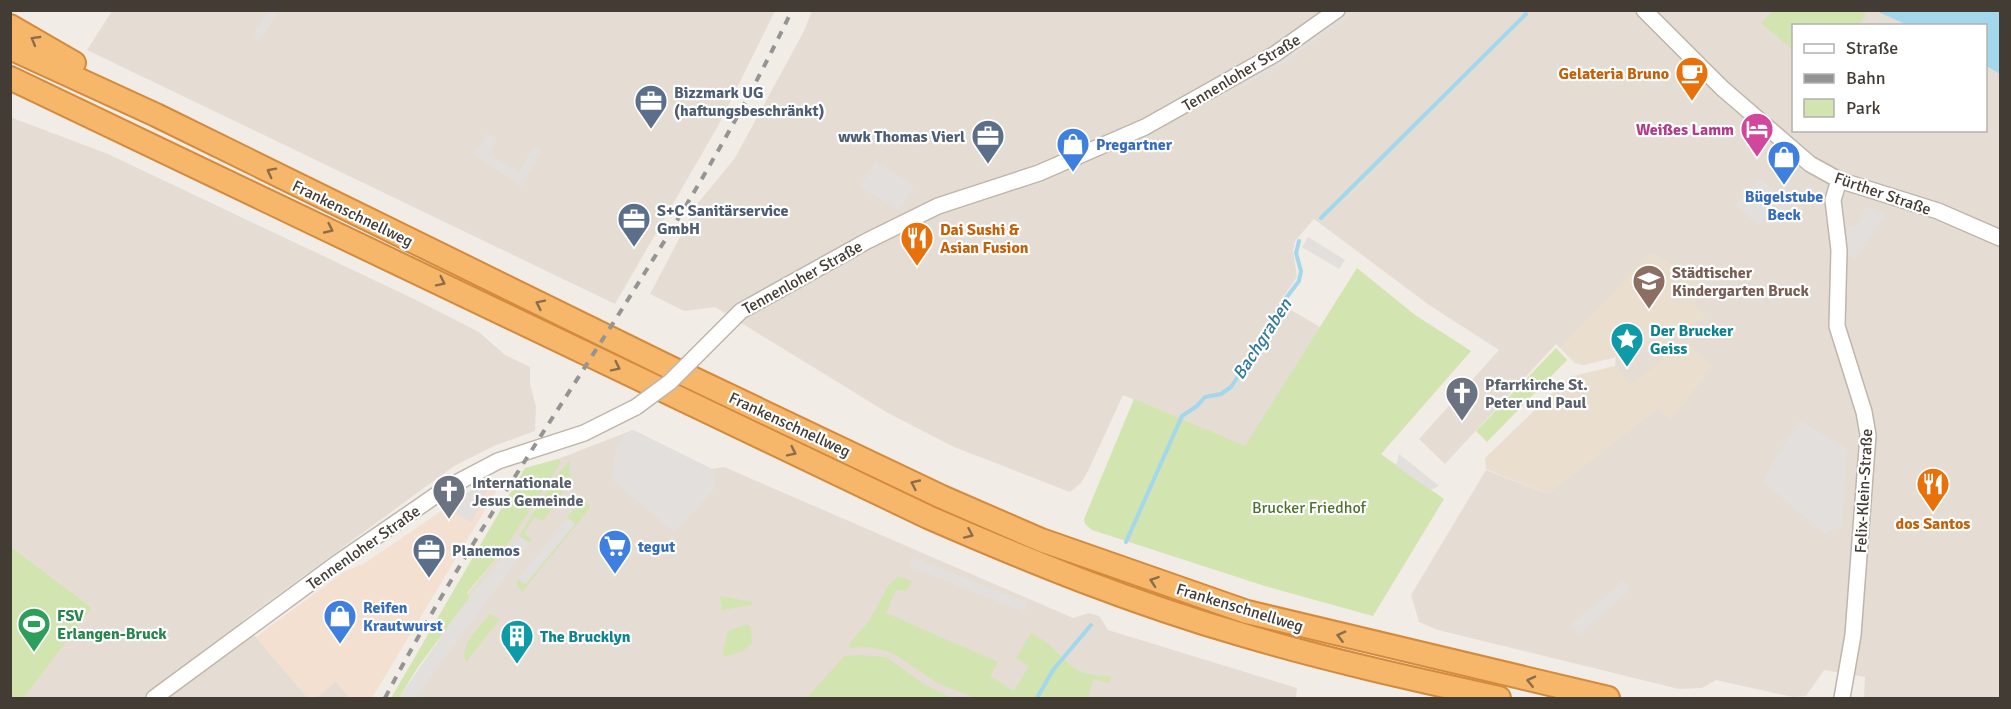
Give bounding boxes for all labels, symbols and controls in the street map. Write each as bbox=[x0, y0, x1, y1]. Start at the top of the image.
legend bbox=[1792, 24, 1987, 132]
street label: Tennenloher Straße bbox=[1179, 30, 1304, 116]
one-way arrow bbox=[30, 36, 41, 48]
text: Straße bbox=[1846, 37, 1898, 59]
cafe icon: Gelateria Bruno bbox=[1674, 55, 1710, 102]
place label: Gelateria Bruno bbox=[1558, 64, 1669, 84]
text: Bahn bbox=[1846, 67, 1886, 89]
office icon: Bizzmark UG (haftungsbeschränkt) bbox=[633, 83, 669, 130]
place label: Bizzmark UG (haftungsbeschränkt) bbox=[674, 83, 824, 121]
text: Park bbox=[1846, 97, 1881, 119]
hotel icon: Weißes Lamm bbox=[1739, 111, 1775, 158]
office icon: wwk Thomas Vierl bbox=[970, 118, 1006, 165]
place label: Weißes Lamm bbox=[1636, 120, 1734, 140]
shop icon: Pregartner bbox=[1055, 126, 1091, 173]
place label: wwk Thomas Vierl bbox=[838, 127, 965, 147]
place label: Pregartner bbox=[1096, 135, 1173, 155]
shop icon: Bügelstube Beck bbox=[1766, 139, 1802, 186]
one-way arrow bbox=[267, 168, 277, 179]
street label: Fürther Straße bbox=[1832, 168, 1934, 220]
street label: Frankenschnellweg bbox=[289, 176, 416, 252]
place label: Bügelstube Beck bbox=[1745, 187, 1823, 225]
office icon: S+C Sanitärservice GmbH bbox=[616, 201, 652, 248]
place label: S+C Sanitärservice GmbH bbox=[657, 201, 788, 239]
restaurant icon: Dai Sushi & Asian Fusion bbox=[899, 220, 935, 267]
place label: Dai Sushi & Asian Fusion bbox=[940, 220, 1029, 258]
one-way arrow bbox=[322, 222, 333, 234]
street label: Tennenloher Straße bbox=[739, 237, 866, 319]
school or university icon: Städtischer Kindergarten Bruck bbox=[1631, 263, 1667, 310]
place label: Städtischer Kindergarten Bruck bbox=[1672, 263, 1809, 301]
one-way arrow bbox=[434, 275, 445, 287]
water label: Bachgraben bbox=[1228, 294, 1297, 383]
one-way arrow bbox=[536, 300, 547, 312]
place icon: Der Brucker Geiss bbox=[1609, 321, 1645, 368]
place label: Der Brucker Geiss bbox=[1650, 321, 1734, 359]
one-way arrow bbox=[610, 360, 621, 372]
church icon: Pfarrkirche St. Peter und Paul bbox=[1444, 375, 1480, 422]
place label: Pfarrkirche St. Peter und Paul bbox=[1485, 375, 1588, 413]
street label: Frankenschnellweg bbox=[726, 388, 854, 462]
street label: Felix-Klein-Straße bbox=[1851, 428, 1877, 554]
one-way arrow bbox=[786, 444, 797, 456]
restaurant icon: dos Santos bbox=[1915, 466, 1951, 513]
church icon: Internationale Jesus Gemeinde bbox=[431, 473, 467, 520]
place label: Internationale Jesus Gemeinde bbox=[472, 473, 583, 511]
one-way arrow bbox=[911, 479, 922, 491]
park label: Brucker Friedhof bbox=[1252, 498, 1367, 518]
street label: Tennenloher Straße bbox=[303, 501, 424, 594]
place label: dos Santos bbox=[1896, 514, 1970, 534]
one-way arrow bbox=[962, 527, 973, 539]
supermarket icon: tegut bbox=[597, 528, 633, 575]
office icon: Planemos bbox=[411, 532, 447, 579]
place label: tegut bbox=[637, 537, 675, 557]
place label: Planemos bbox=[452, 541, 520, 561]
one-way arrow bbox=[1149, 576, 1160, 589]
street label: Frankenschnellweg bbox=[1174, 579, 1306, 637]
shop icon: Reifen Krautwurst bbox=[322, 598, 358, 645]
place label: Reifen Krautwurst bbox=[363, 598, 443, 636]
sports icon: FSV Erlangen-Bruck bbox=[16, 606, 52, 653]
place label: FSV Erlangen-Bruck bbox=[57, 606, 167, 644]
building icon: The Brucklyn bbox=[499, 618, 535, 665]
place label: The Brucklyn bbox=[540, 627, 631, 647]
one-way arrow bbox=[1336, 631, 1346, 644]
one-way arrow bbox=[1526, 676, 1536, 689]

